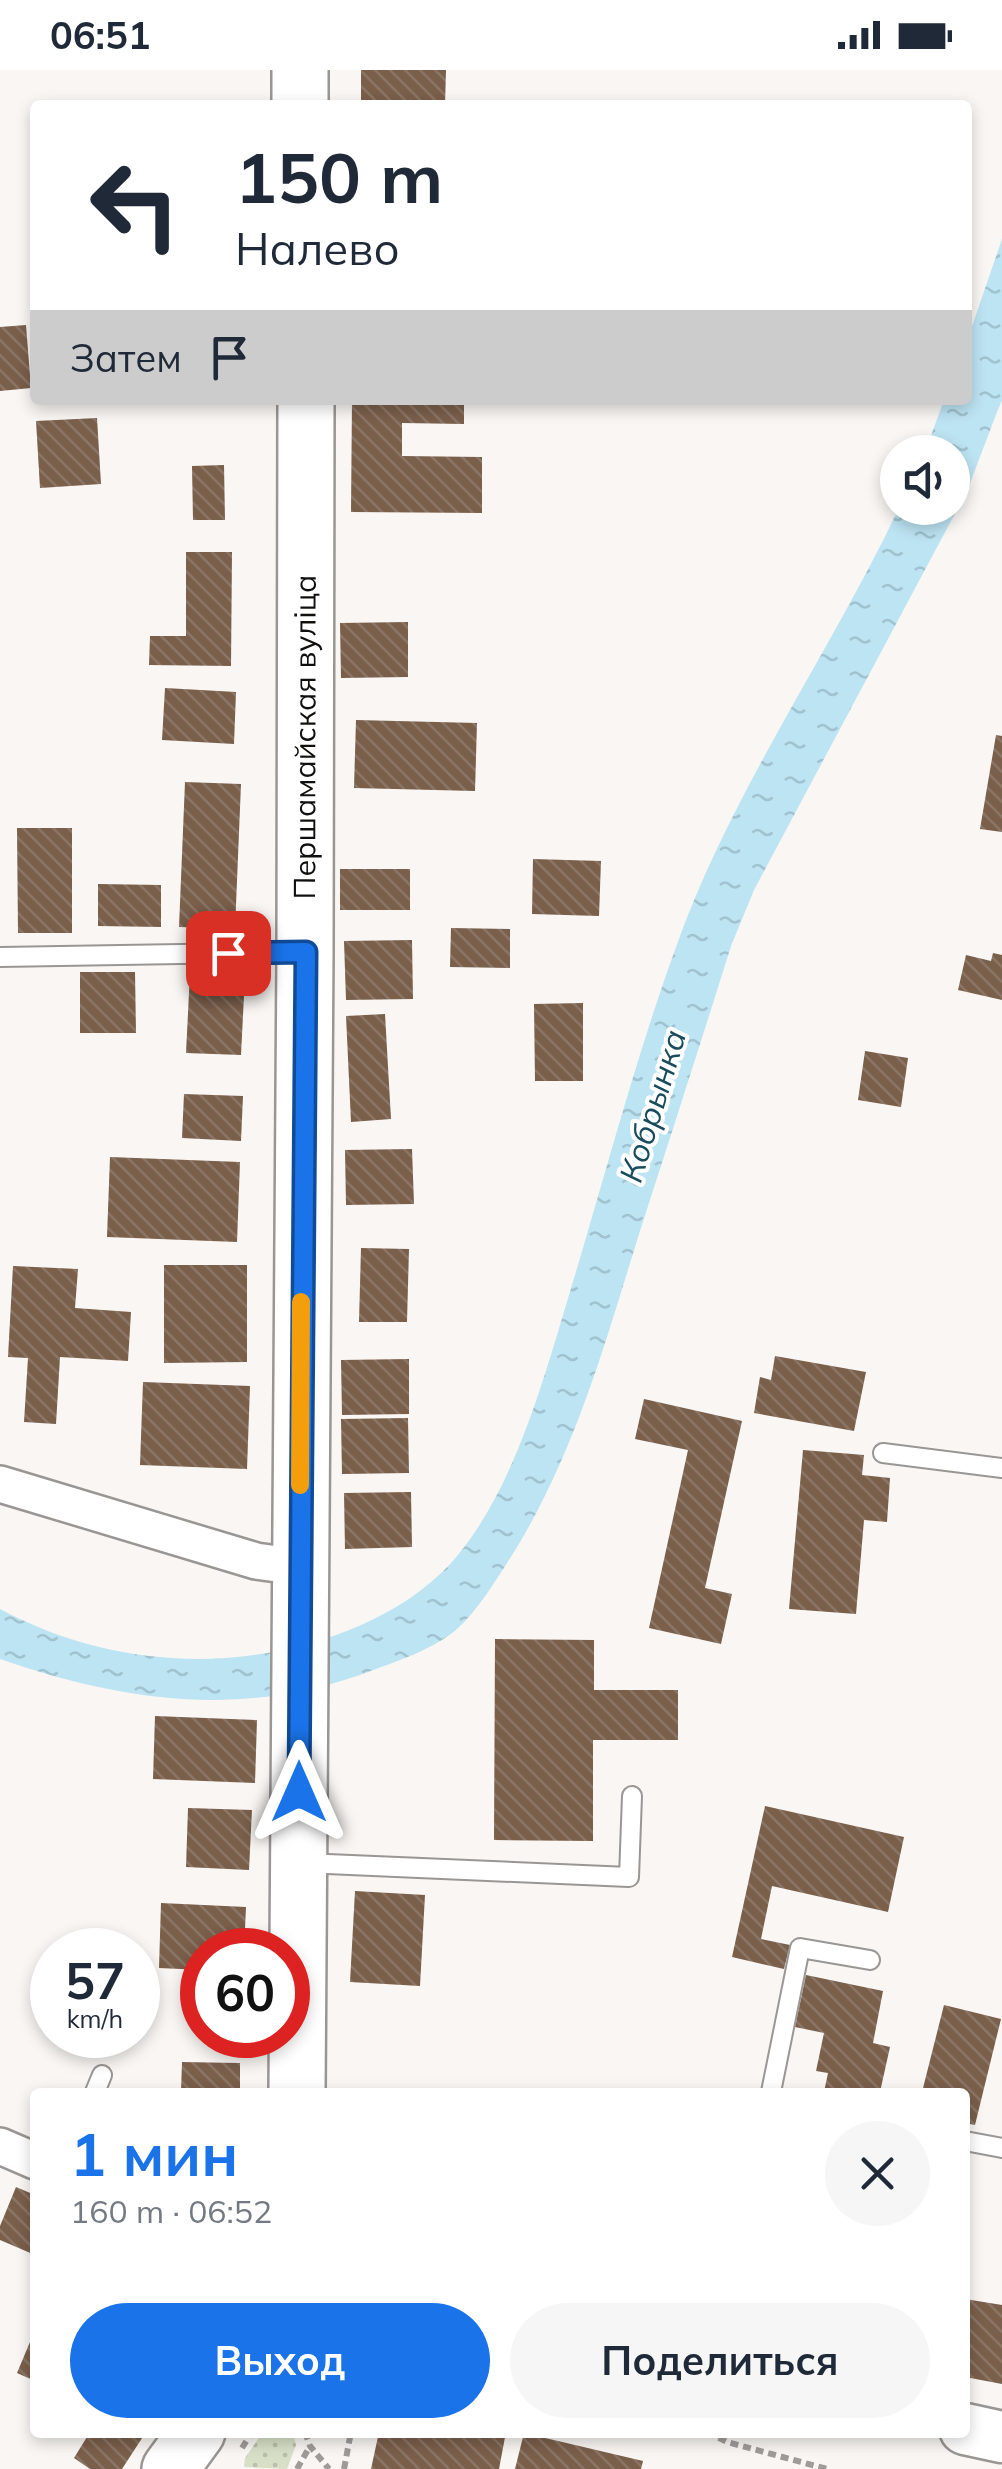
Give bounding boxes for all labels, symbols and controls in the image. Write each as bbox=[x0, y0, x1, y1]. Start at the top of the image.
text: 06:51 bbox=[50, 11, 151, 59]
text: 150 m bbox=[235, 133, 443, 221]
icon: left bbox=[70, 140, 200, 270]
text: Налево bbox=[235, 220, 400, 276]
icon: arrive bbox=[202, 330, 257, 385]
text: Затем bbox=[70, 334, 182, 382]
map controls bbox=[880, 435, 970, 525]
button: sound bbox=[880, 435, 970, 525]
street label: Першамайская вуліца bbox=[285, 575, 324, 899]
pin bbox=[186, 911, 271, 996]
icon: arrive bbox=[201, 926, 256, 981]
water label: Кобрынка bbox=[610, 1025, 694, 1187]
position arrow bbox=[247, 1740, 351, 1844]
speed limit sign: 60 bbox=[180, 1928, 310, 2058]
text: 57 bbox=[65, 1949, 125, 2012]
text: km/h bbox=[67, 2003, 123, 2034]
text: 1 мин bbox=[70, 2116, 238, 2191]
button: close bbox=[825, 2121, 930, 2226]
text: 160 m · 06:52 bbox=[70, 2191, 272, 2231]
button: Выход bbox=[70, 2303, 490, 2418]
button: Поделиться bbox=[510, 2303, 930, 2418]

